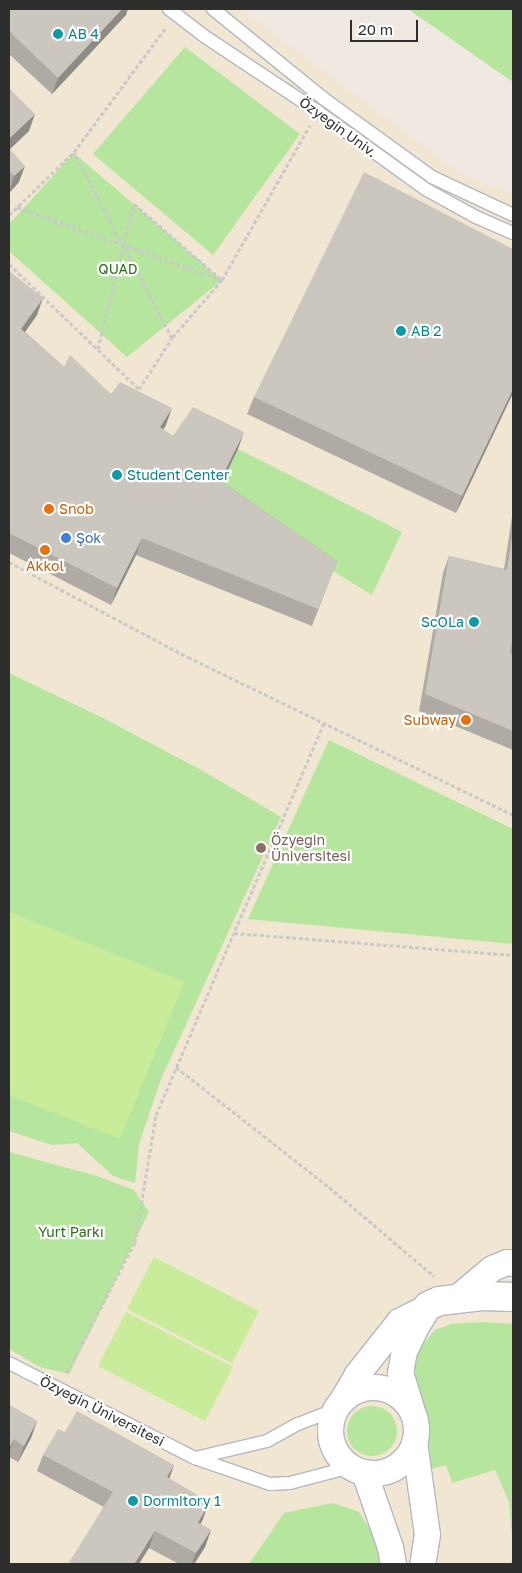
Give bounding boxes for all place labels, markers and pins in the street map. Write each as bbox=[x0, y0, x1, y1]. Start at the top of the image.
place label: AB 4 bbox=[68, 26, 99, 42]
marker: AB 4 bbox=[52, 28, 64, 40]
place label: AB 2 bbox=[411, 323, 441, 339]
marker: AB 2 bbox=[395, 325, 407, 337]
place label: Student Center bbox=[127, 467, 229, 483]
marker: Student Center bbox=[111, 469, 123, 481]
place label: Snob bbox=[59, 501, 94, 517]
marker: Snob bbox=[43, 503, 55, 515]
place label: Şok bbox=[76, 530, 101, 546]
marker: Şok bbox=[60, 532, 72, 544]
marker: Akkol bbox=[39, 544, 51, 556]
place label: Akkol bbox=[26, 558, 64, 574]
place label: ScOLa bbox=[421, 614, 464, 630]
marker: ScOLa bbox=[468, 616, 480, 628]
place label: Subway bbox=[404, 712, 456, 728]
marker: Subway bbox=[460, 714, 472, 726]
place label: Özyeğin Üniversitesi bbox=[271, 832, 351, 864]
marker: Özyeğin Üniversitesi bbox=[255, 842, 267, 854]
place label: Dormitory 1 bbox=[143, 1493, 221, 1509]
marker: Dormitory 1 bbox=[127, 1495, 139, 1507]

